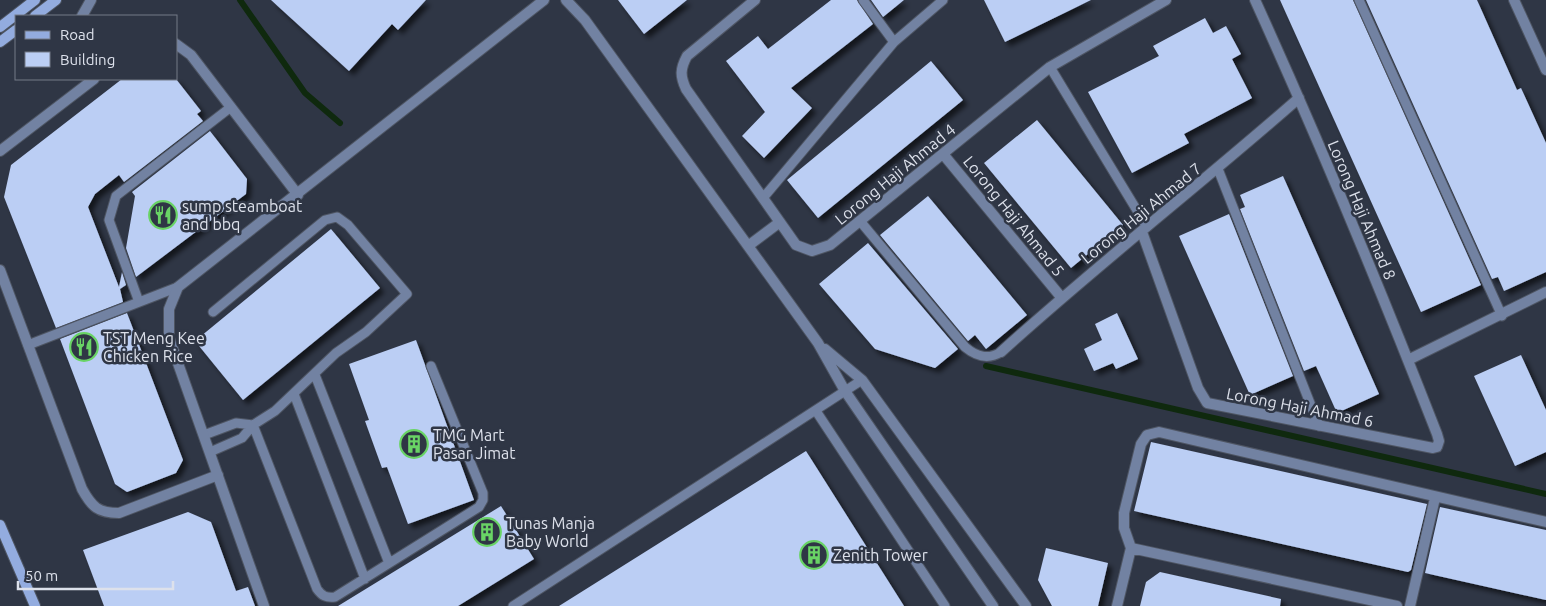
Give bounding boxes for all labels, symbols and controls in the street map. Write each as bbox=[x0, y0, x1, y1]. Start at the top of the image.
legend bbox=[15, 15, 178, 80]
text: Road bbox=[60, 26, 95, 43]
text: Building bbox=[60, 51, 115, 68]
street label: Lorong Haji Ahmad 4 bbox=[831, 120, 959, 228]
street label: Lorong Haji Ahmad 8 bbox=[1325, 138, 1399, 282]
street label: Lorong Haji Ahmad 5 bbox=[960, 152, 1068, 280]
street label: Lorong Haji Ahmad 7 bbox=[1077, 159, 1205, 267]
place label: sump steamboat and bbq bbox=[182, 197, 303, 233]
restaurant icon: sump steamboat and bbq bbox=[148, 200, 178, 230]
place label: TST Meng Kee Chicken Rice bbox=[103, 329, 205, 365]
restaurant icon: TST Meng Kee Chicken Rice bbox=[69, 332, 99, 362]
street label: Lorong Haji Ahmad 6 bbox=[1225, 384, 1375, 430]
place label: TMG Mart Pasar Jimat bbox=[433, 426, 516, 462]
building icon: TMG Mart Pasar Jimat bbox=[399, 429, 429, 459]
place label: Tunas Manja Baby World bbox=[506, 514, 595, 550]
building icon: Tunas Manja Baby World bbox=[472, 517, 502, 547]
building icon: Zenith Tower bbox=[799, 540, 829, 570]
place label: Zenith Tower bbox=[833, 546, 928, 564]
scale bar bbox=[18, 558, 172, 590]
text: 50 m bbox=[25, 567, 58, 584]

